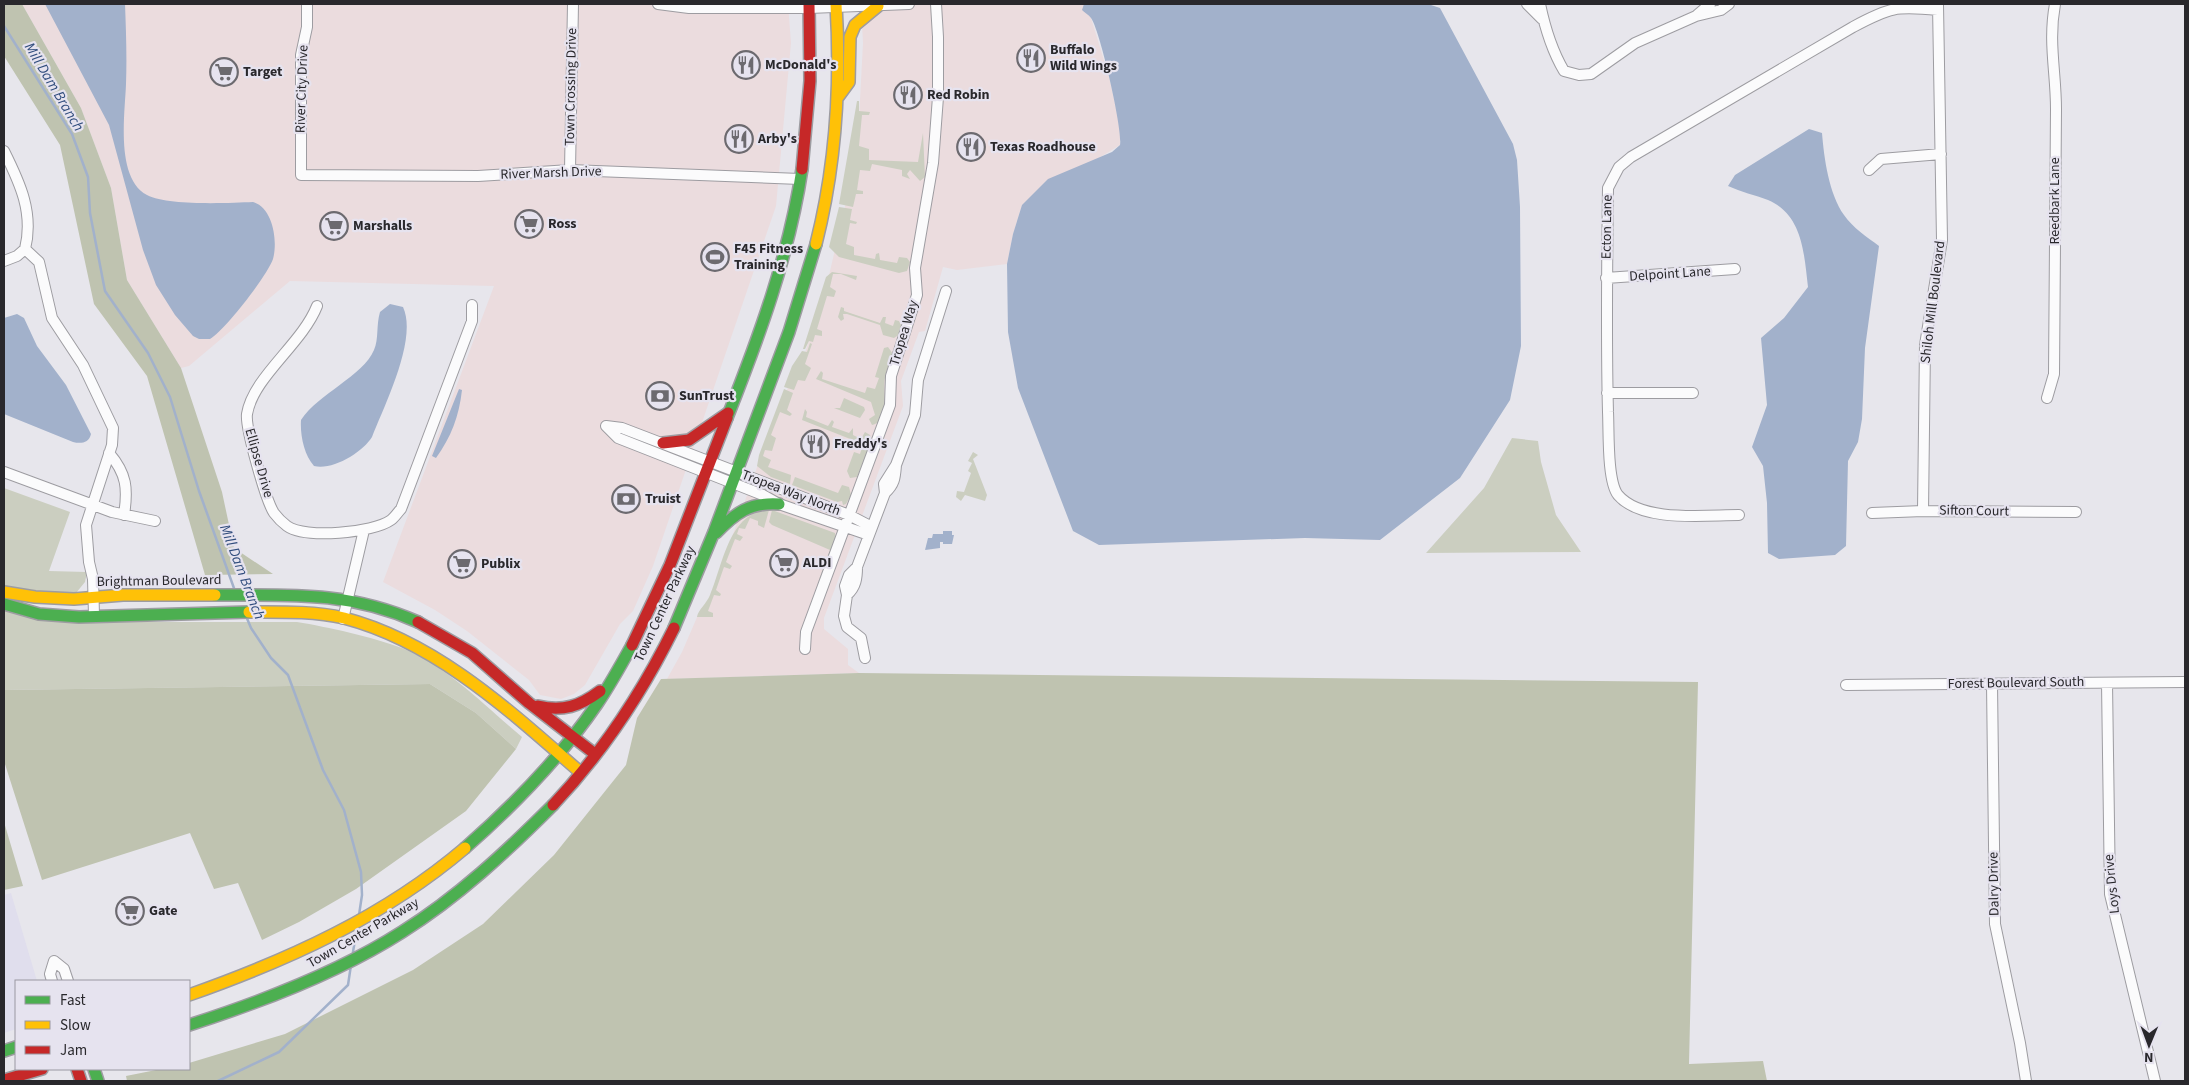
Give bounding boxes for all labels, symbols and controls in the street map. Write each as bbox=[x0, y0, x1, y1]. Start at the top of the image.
street label: Town Crossing Drive bbox=[560, 28, 582, 146]
water label: Mill Dam Branch bbox=[19, 39, 89, 136]
place label: Buffalo Wild Wings bbox=[1050, 40, 1117, 76]
restaurant icon: Buffalo Wild Wings bbox=[1016, 43, 1046, 73]
street label: River City Drive bbox=[290, 44, 314, 134]
restaurant icon: McDonald's bbox=[731, 50, 761, 80]
place label: McDonald's bbox=[765, 55, 836, 75]
supermarket icon: Target bbox=[209, 57, 239, 87]
place label: Target bbox=[243, 62, 283, 82]
restaurant icon: Red Robin bbox=[893, 80, 923, 110]
place label: Red Robin bbox=[927, 85, 990, 105]
restaurant icon: Arby's bbox=[724, 124, 754, 154]
place label: Arby's bbox=[757, 129, 797, 149]
restaurant icon: Texas Roadhouse bbox=[956, 132, 986, 162]
place label: Texas Roadhouse bbox=[990, 137, 1096, 157]
street label: Reedbark Lane bbox=[2045, 157, 2065, 245]
street label: River Marsh Drive bbox=[500, 161, 602, 185]
street label: Ecton Lane bbox=[1596, 195, 1618, 259]
supermarket icon: Ross bbox=[514, 209, 544, 239]
supermarket icon: Marshalls bbox=[319, 211, 349, 241]
place label: Ross bbox=[548, 214, 577, 234]
place label: Marshalls bbox=[353, 216, 412, 236]
place label: F45 Fitness Training bbox=[734, 239, 803, 275]
street label: Shiloh Mill Boulevard bbox=[1916, 239, 1950, 365]
sports icon: F45 Fitness Training bbox=[700, 242, 730, 272]
street label: Delpoint Lane bbox=[1629, 261, 1711, 287]
street label: Tropea Way bbox=[885, 297, 924, 368]
bank icon: SunTrust bbox=[645, 381, 675, 411]
place label: SunTrust bbox=[679, 386, 735, 406]
street label: Ellipse Drive bbox=[240, 426, 279, 500]
restaurant icon: Freddy's bbox=[800, 429, 830, 459]
place label: Freddy's bbox=[834, 434, 887, 454]
street label: Tropea Way North bbox=[739, 465, 843, 521]
bank icon: Truist bbox=[611, 484, 641, 514]
place label: Truist bbox=[645, 489, 682, 509]
street label: Sifton Court bbox=[1939, 500, 2009, 522]
water label: Mill Dam Branch bbox=[214, 521, 270, 623]
street label: Town Center Parkway bbox=[629, 542, 701, 665]
supermarket icon: ALDI bbox=[769, 548, 799, 578]
supermarket icon: Publix bbox=[447, 549, 477, 579]
place label: ALDI bbox=[802, 553, 831, 573]
place label: Publix bbox=[481, 554, 520, 574]
street label: Brightman Boulevard bbox=[96, 570, 222, 592]
street label: Forest Boulevard South bbox=[1947, 672, 2085, 694]
street label: Dalry Drive bbox=[1983, 852, 2005, 916]
street label: Loys Drive bbox=[2099, 853, 2125, 915]
street label: Town Center Parkway bbox=[303, 893, 423, 973]
supermarket icon: Gate bbox=[115, 896, 145, 926]
place label: Gate bbox=[149, 901, 177, 921]
legend bbox=[15, 980, 190, 1070]
text: Fast bbox=[60, 990, 86, 1011]
text: Slow bbox=[60, 1015, 91, 1036]
north arrow bbox=[2124, 1020, 2174, 1070]
text: Jam bbox=[60, 1040, 87, 1061]
text: N bbox=[2144, 1047, 2154, 1067]

